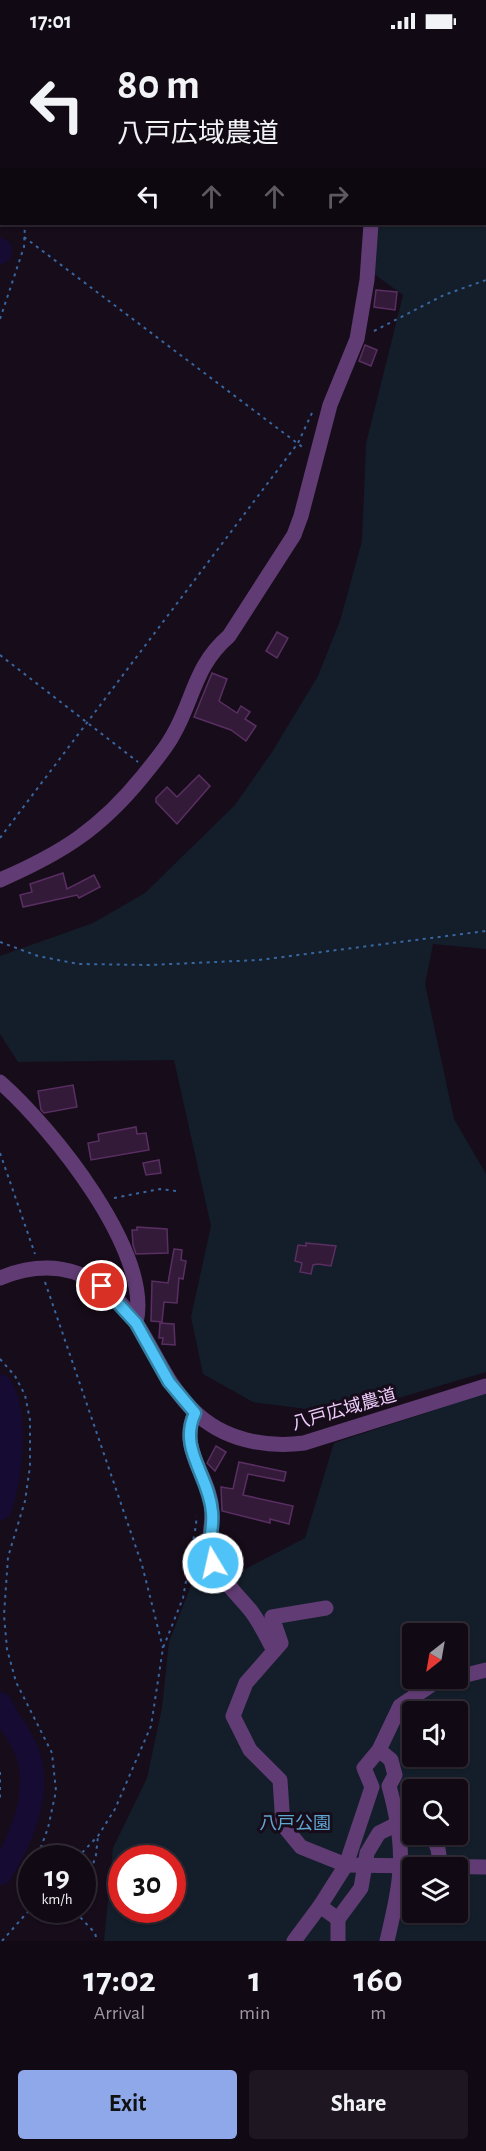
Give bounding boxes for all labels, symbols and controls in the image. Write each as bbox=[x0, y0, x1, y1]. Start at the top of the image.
text: 17:01 bbox=[30, 10, 72, 32]
text: 80 m bbox=[117, 64, 200, 106]
icon: left bbox=[18, 66, 96, 144]
text: 八戸広域農道 bbox=[117, 120, 279, 147]
icon: left bbox=[132, 180, 165, 213]
icon: ahead bbox=[195, 180, 228, 213]
icon: ahead bbox=[258, 180, 291, 213]
icon: right bbox=[321, 180, 354, 213]
pin bbox=[76, 1260, 127, 1311]
icon: arrive bbox=[85, 1269, 118, 1302]
street label: 八戸広域農道 bbox=[289, 1385, 399, 1433]
position arrow bbox=[181, 1531, 245, 1595]
north arrow bbox=[402, 1623, 468, 1689]
map controls bbox=[402, 1623, 468, 1923]
button: sound bbox=[402, 1701, 468, 1767]
button: search bbox=[402, 1779, 468, 1845]
park label: 八戸公園 bbox=[259, 1814, 331, 1833]
speed limit sign: 30 bbox=[108, 1845, 186, 1923]
button: layers bbox=[402, 1857, 468, 1923]
text: 19 bbox=[44, 1862, 70, 1892]
text: km/h bbox=[42, 1892, 72, 1907]
text: 17:02 bbox=[83, 1962, 156, 1998]
text: 1 bbox=[248, 1962, 261, 1998]
text: 160 bbox=[354, 1962, 403, 1998]
text: Arrival bbox=[94, 2003, 145, 2023]
text: min bbox=[239, 2003, 270, 2023]
text: m bbox=[370, 2003, 386, 2023]
button: Exit bbox=[18, 2070, 237, 2139]
button: Share bbox=[249, 2070, 468, 2139]

